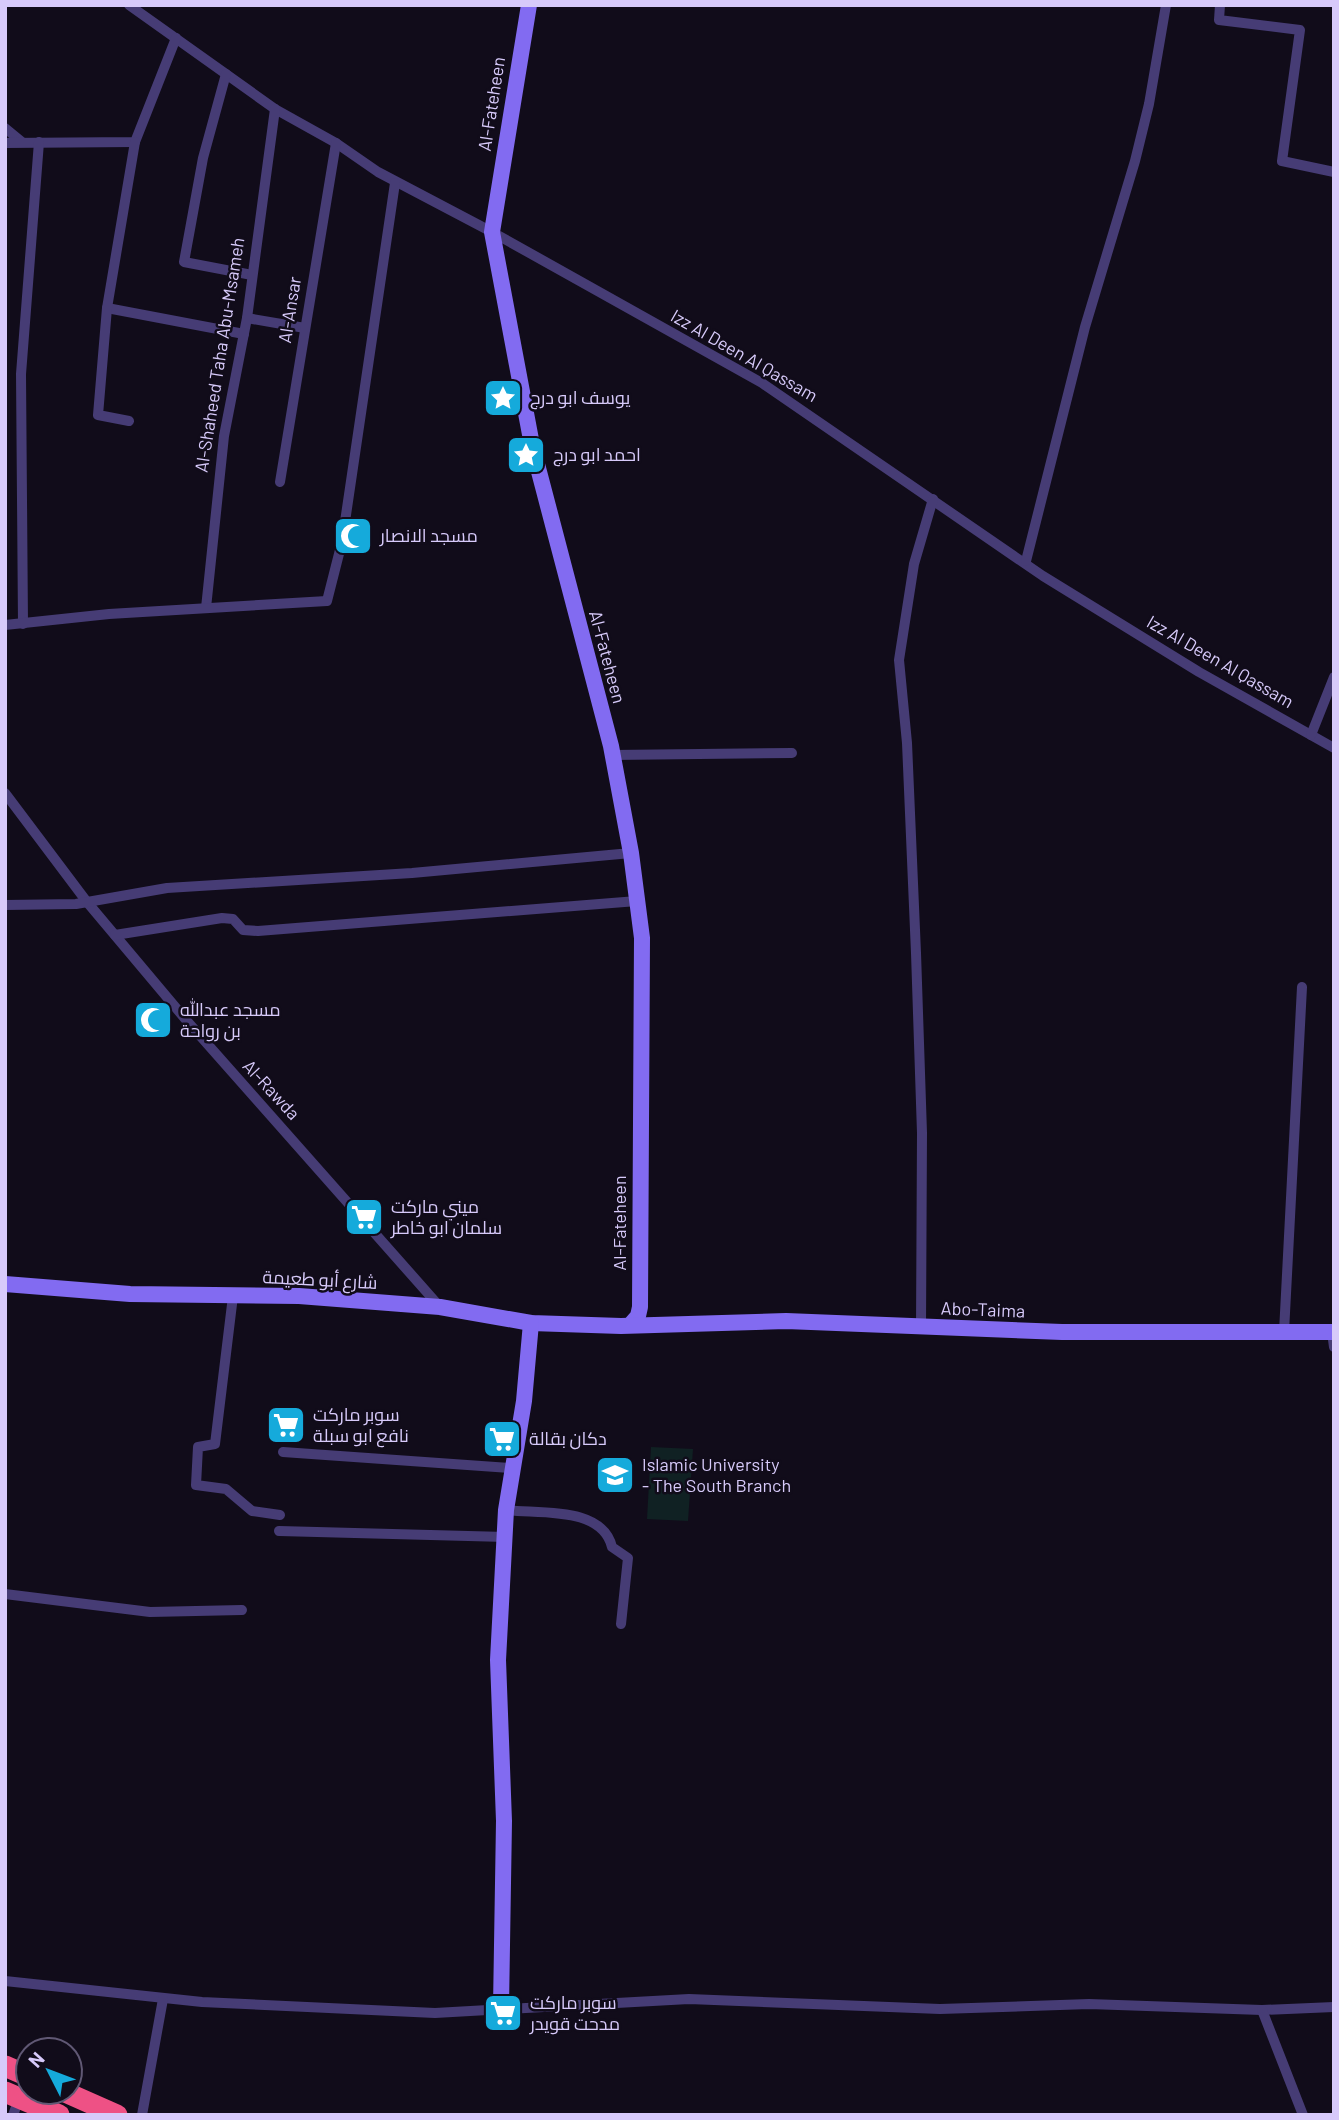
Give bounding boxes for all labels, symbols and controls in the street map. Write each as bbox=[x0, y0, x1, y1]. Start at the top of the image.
street label: Al-Fateheen bbox=[473, 55, 509, 153]
street label: Al-Shaheed Taha Abu-Msameh bbox=[190, 236, 248, 474]
street label: Al-Ansar bbox=[273, 275, 305, 345]
street label: Izz Al Deen Al Qassam bbox=[667, 304, 822, 406]
place icon: يوسف ابو درج bbox=[482, 377, 524, 419]
place label: يوسف ابو درج bbox=[530, 386, 630, 410]
place icon: احمد ابو درج bbox=[505, 434, 547, 476]
place label: احمد ابو درج bbox=[553, 443, 641, 467]
mosque icon: مسجد الانصار bbox=[332, 515, 374, 557]
place label: مسجد الانصار bbox=[379, 524, 478, 547]
street label: Al-Fateheen bbox=[585, 608, 631, 706]
street label: Izz Al Deen Al Qassam bbox=[1143, 610, 1298, 712]
place label: مسجد عبدالله بن رواحة bbox=[180, 998, 281, 1042]
mosque icon: مسجد عبدالله بن رواحة bbox=[132, 999, 174, 1041]
street label: Al-Rawda bbox=[238, 1055, 305, 1124]
street label: Al-Fateheen bbox=[608, 1175, 630, 1271]
place label: ميني ماركت سلمان ابو خاطر bbox=[390, 1195, 502, 1239]
supermarket icon: ميني ماركت سلمان ابو خاطر bbox=[343, 1196, 385, 1238]
street label: شارع أبو طعيمة bbox=[262, 1265, 378, 1295]
street label: Abo-Taima bbox=[940, 1297, 1026, 1321]
place label: سوبر ماركت نافع ابو سبلة bbox=[313, 1403, 409, 1448]
supermarket icon: سوبر ماركت نافع ابو سبلة bbox=[265, 1404, 307, 1446]
supermarket icon: دكان بقالة bbox=[481, 1418, 523, 1460]
place label: دكان بقالة bbox=[529, 1427, 607, 1450]
place label: Islamic University - The South Branch bbox=[642, 1453, 791, 1496]
school or university icon: Islamic University - The South Branch bbox=[594, 1454, 636, 1496]
place label: سوبر ماركت مدحت قويدر bbox=[529, 1991, 620, 2035]
supermarket icon: سوبر ماركت مدحت قويدر bbox=[482, 1992, 524, 2034]
north arrow bbox=[14, 2036, 84, 2106]
text: N bbox=[23, 2047, 49, 2072]

